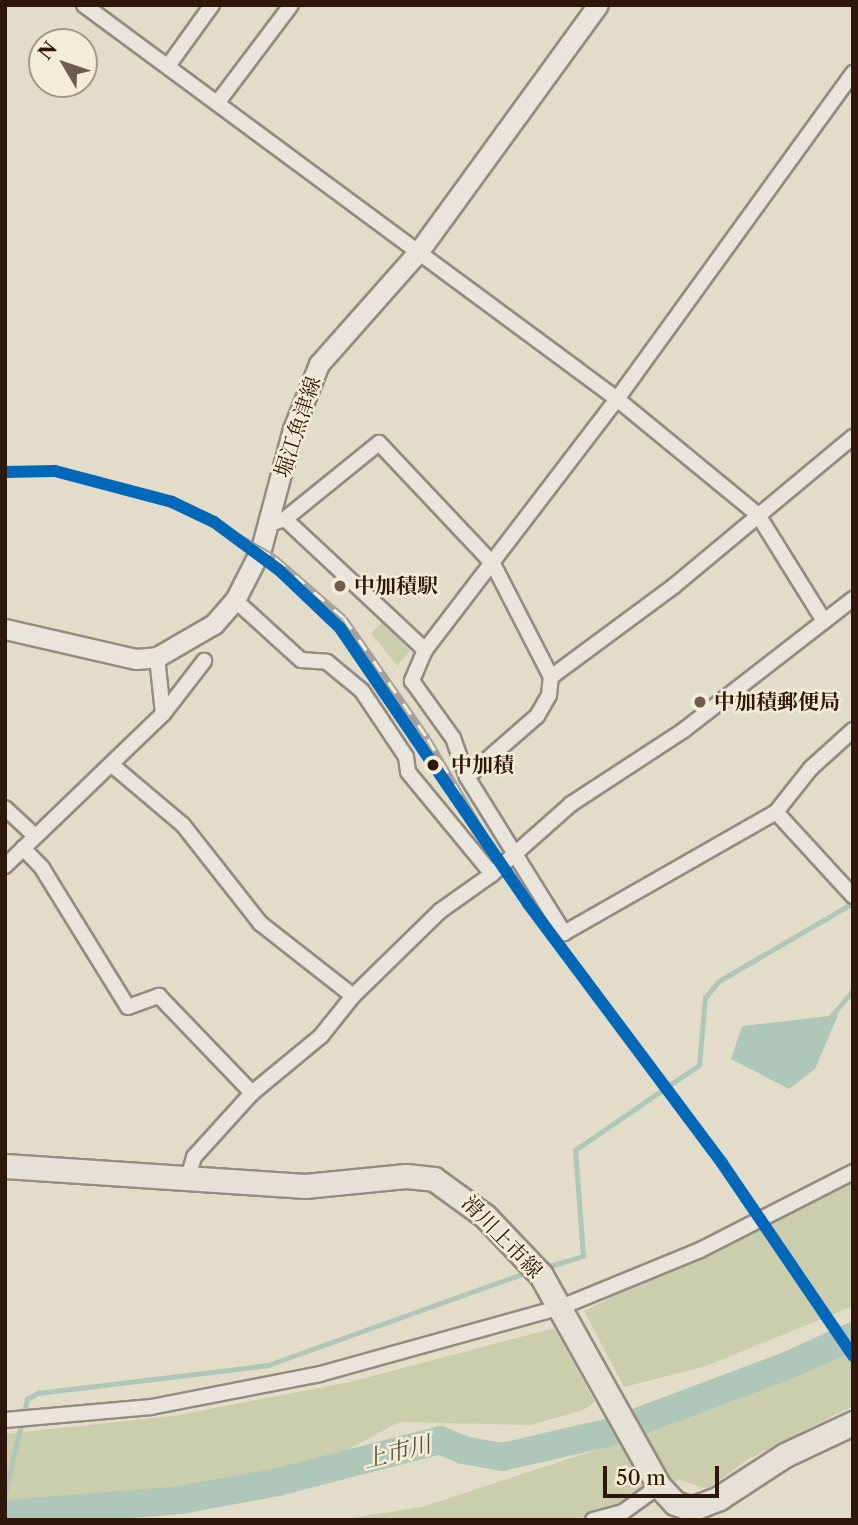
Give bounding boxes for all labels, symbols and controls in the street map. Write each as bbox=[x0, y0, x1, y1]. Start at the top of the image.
north arrow bbox=[28, 28, 98, 98]
text: N bbox=[34, 37, 62, 64]
street label: 堀江魚津線 bbox=[270, 373, 326, 481]
place label: 中加積駅 bbox=[354, 573, 438, 599]
marker: 中加積駅 bbox=[332, 578, 348, 594]
place label: 中加積郵便局 bbox=[714, 689, 840, 715]
marker: 中加積郵便局 bbox=[692, 694, 708, 710]
place label: 中加積 bbox=[451, 752, 514, 778]
marker: 中加積 bbox=[421, 753, 445, 777]
street label: 滑川上市線 bbox=[456, 1190, 548, 1284]
water label: 上市川 bbox=[360, 1430, 434, 1474]
scale bar bbox=[606, 1452, 722, 1496]
text: 50 m bbox=[616, 1465, 666, 1490]

